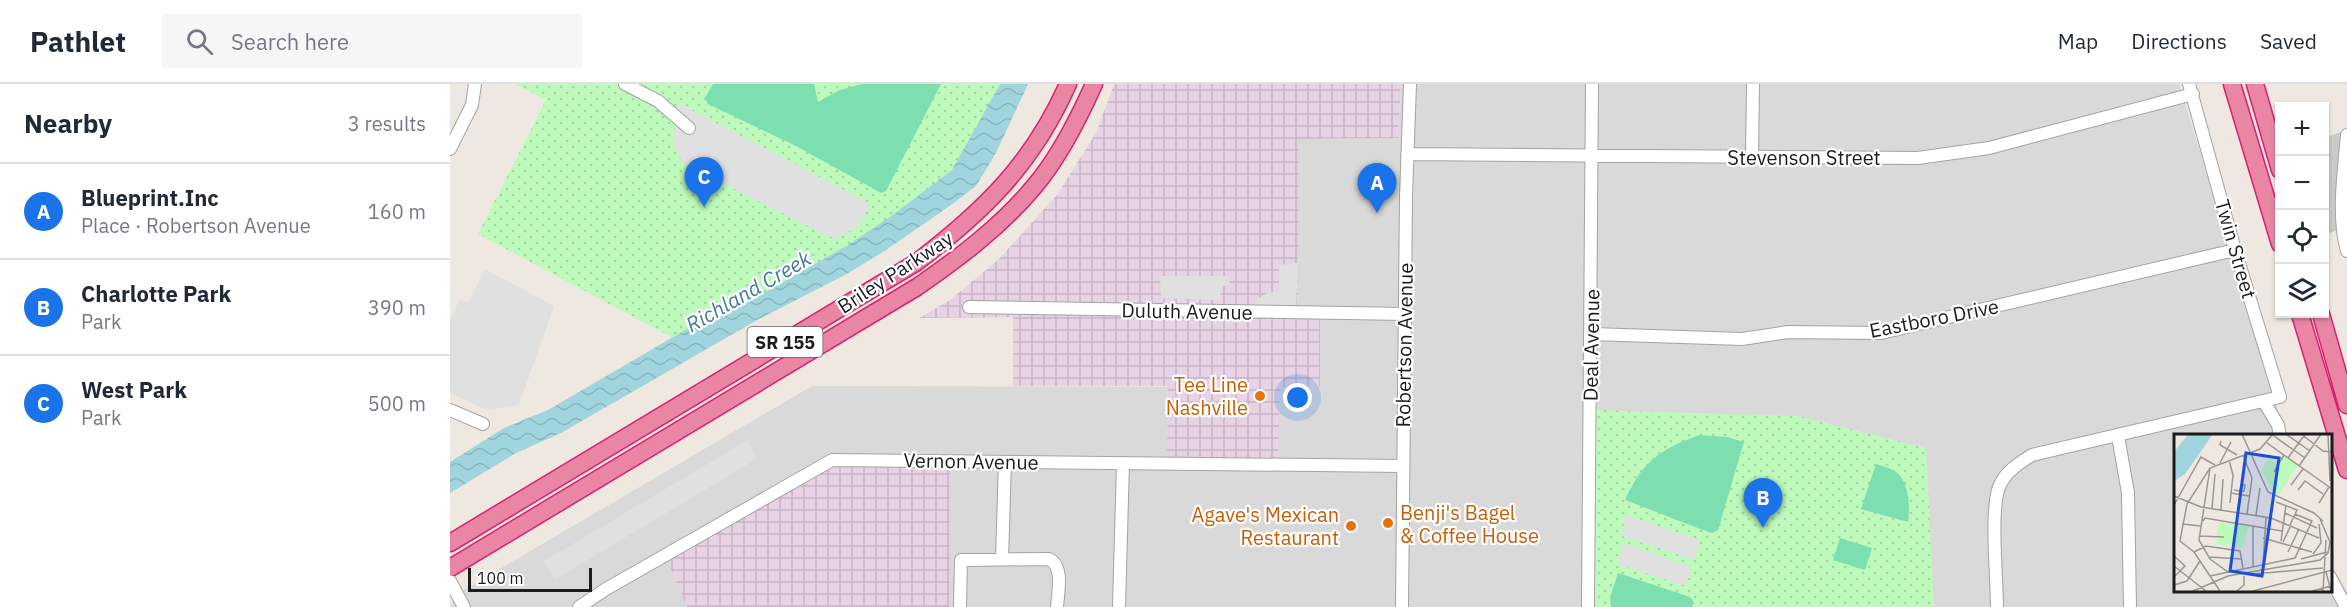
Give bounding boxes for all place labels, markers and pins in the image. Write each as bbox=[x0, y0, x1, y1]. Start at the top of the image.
pin: C bbox=[684, 158, 724, 207]
pin: A bbox=[1358, 164, 1396, 213]
place label: Tee Line Nashville bbox=[1166, 371, 1248, 421]
marker: Tee Line Nashville bbox=[1253, 389, 1267, 403]
pin: B bbox=[1744, 478, 1782, 528]
place label: Benji's Bagel & Coffee House bbox=[1400, 499, 1539, 549]
place label: Agave's Mexican Restaurant bbox=[1191, 501, 1339, 551]
marker: Benji's Bagel & Coffee House bbox=[1381, 516, 1395, 530]
marker: Agave's Mexican Restaurant bbox=[1344, 519, 1358, 533]

